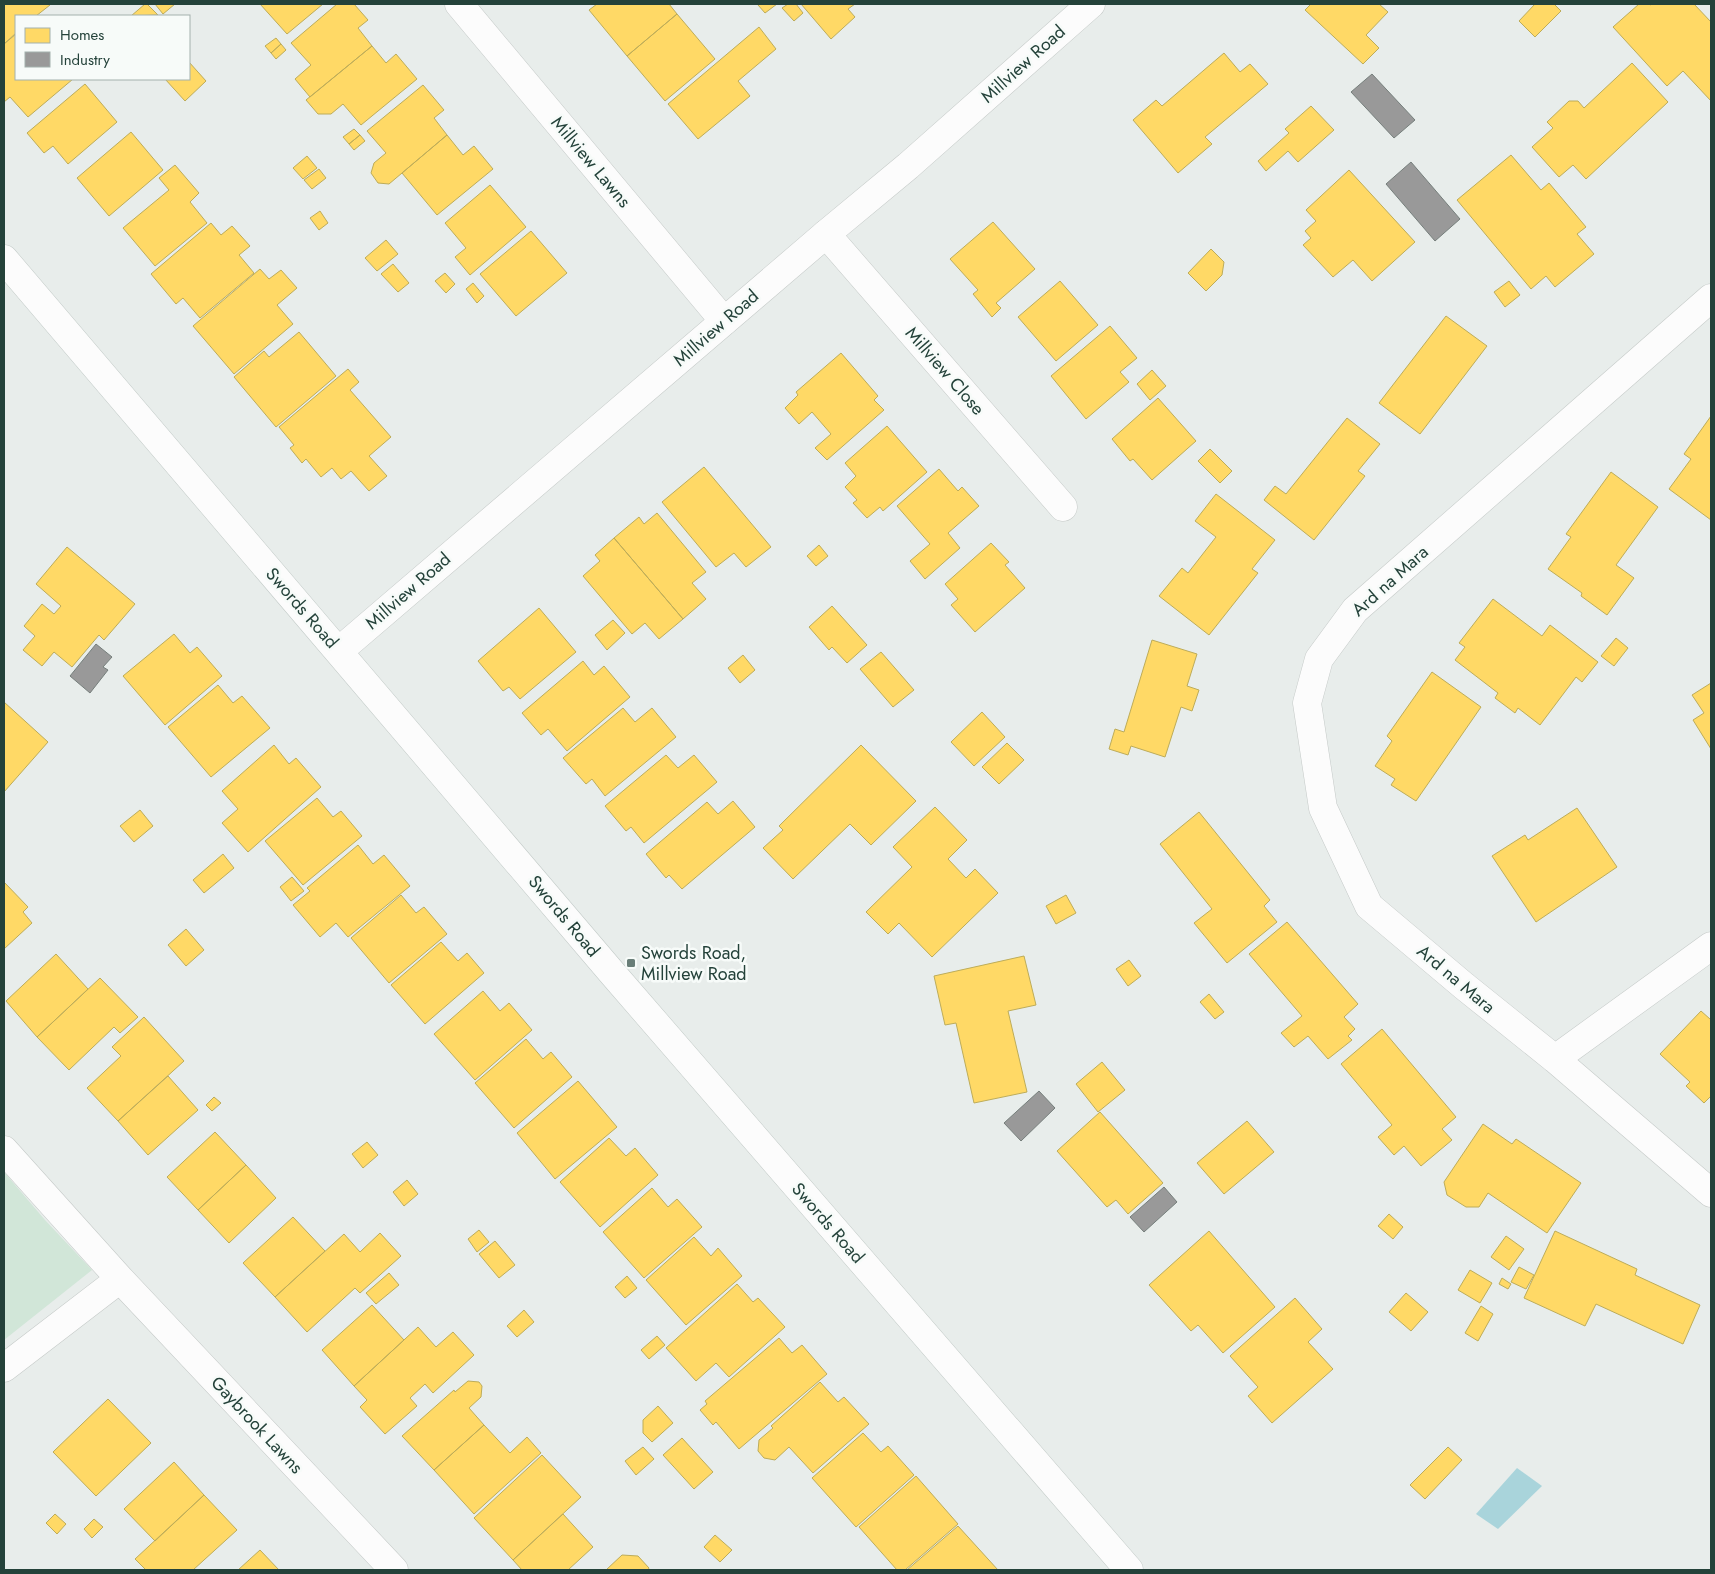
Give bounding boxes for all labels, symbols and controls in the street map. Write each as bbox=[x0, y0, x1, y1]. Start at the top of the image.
legend bbox=[15, 15, 190, 80]
street label: Millview Road bbox=[975, 19, 1071, 109]
text: Homes bbox=[60, 24, 104, 46]
text: Industry bbox=[60, 49, 110, 71]
street label: Millview Lawns bbox=[545, 111, 637, 213]
street label: Millview Road bbox=[668, 284, 764, 372]
street label: Millview Close bbox=[899, 321, 991, 421]
street label: Ard na Mara bbox=[1346, 539, 1434, 623]
street label: Millview Road bbox=[360, 547, 456, 635]
street label: Swords Road bbox=[260, 562, 344, 654]
street label: Swords Road bbox=[522, 870, 606, 962]
street label: Ard na Mara bbox=[1411, 938, 1501, 1020]
place label: Swords Road, Millview Road bbox=[641, 940, 747, 987]
marker: Swords Road, Millview Road bbox=[625, 957, 637, 969]
street label: Swords Road bbox=[786, 1177, 870, 1269]
street label: Gaybrook Lawns bbox=[205, 1370, 309, 1480]

